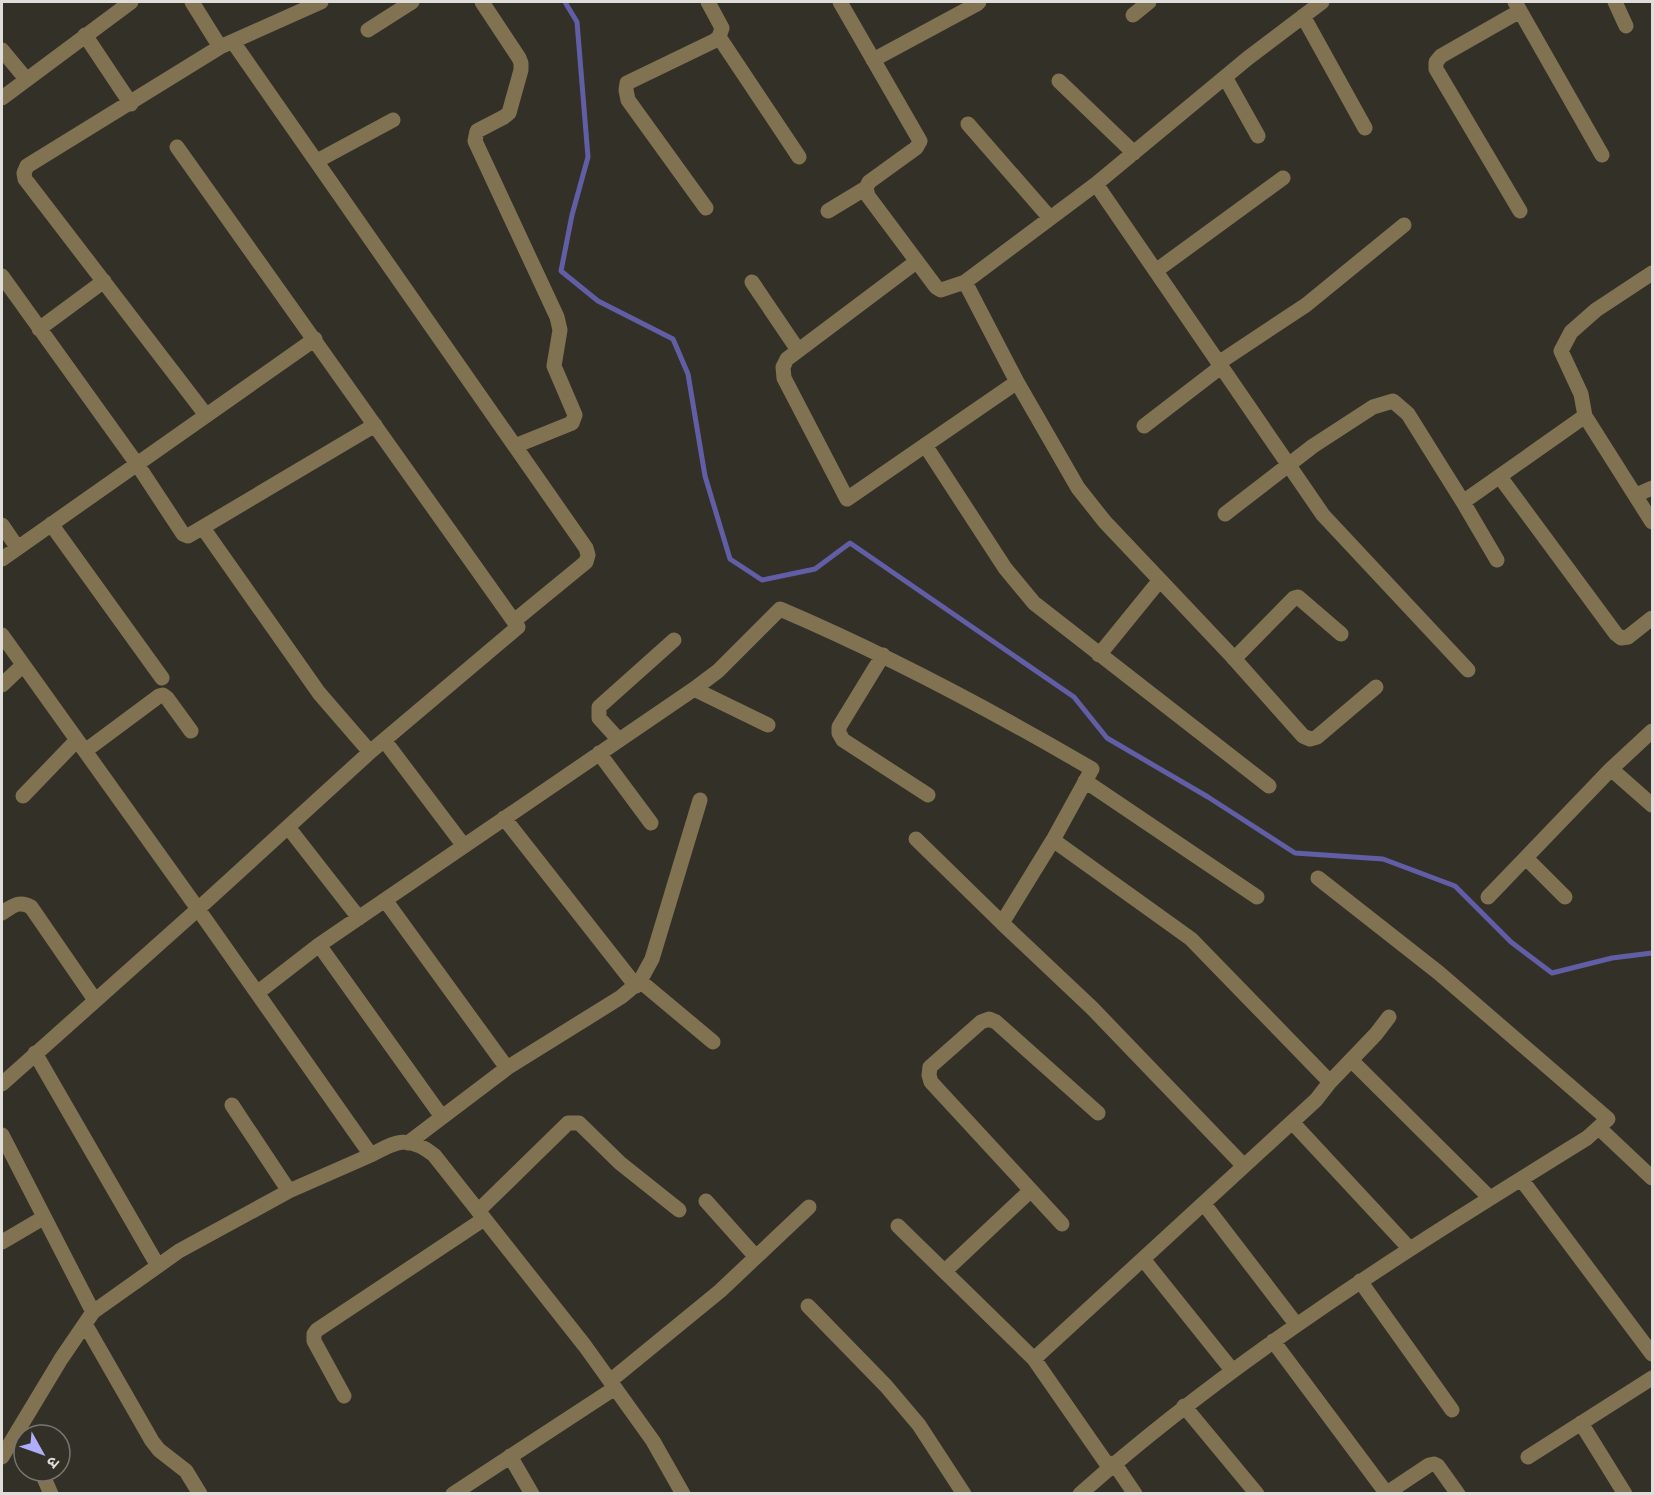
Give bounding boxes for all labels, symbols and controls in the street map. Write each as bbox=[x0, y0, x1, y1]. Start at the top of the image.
north arrow bbox=[12, 1423, 72, 1483]
text: उ bbox=[43, 1453, 63, 1472]

